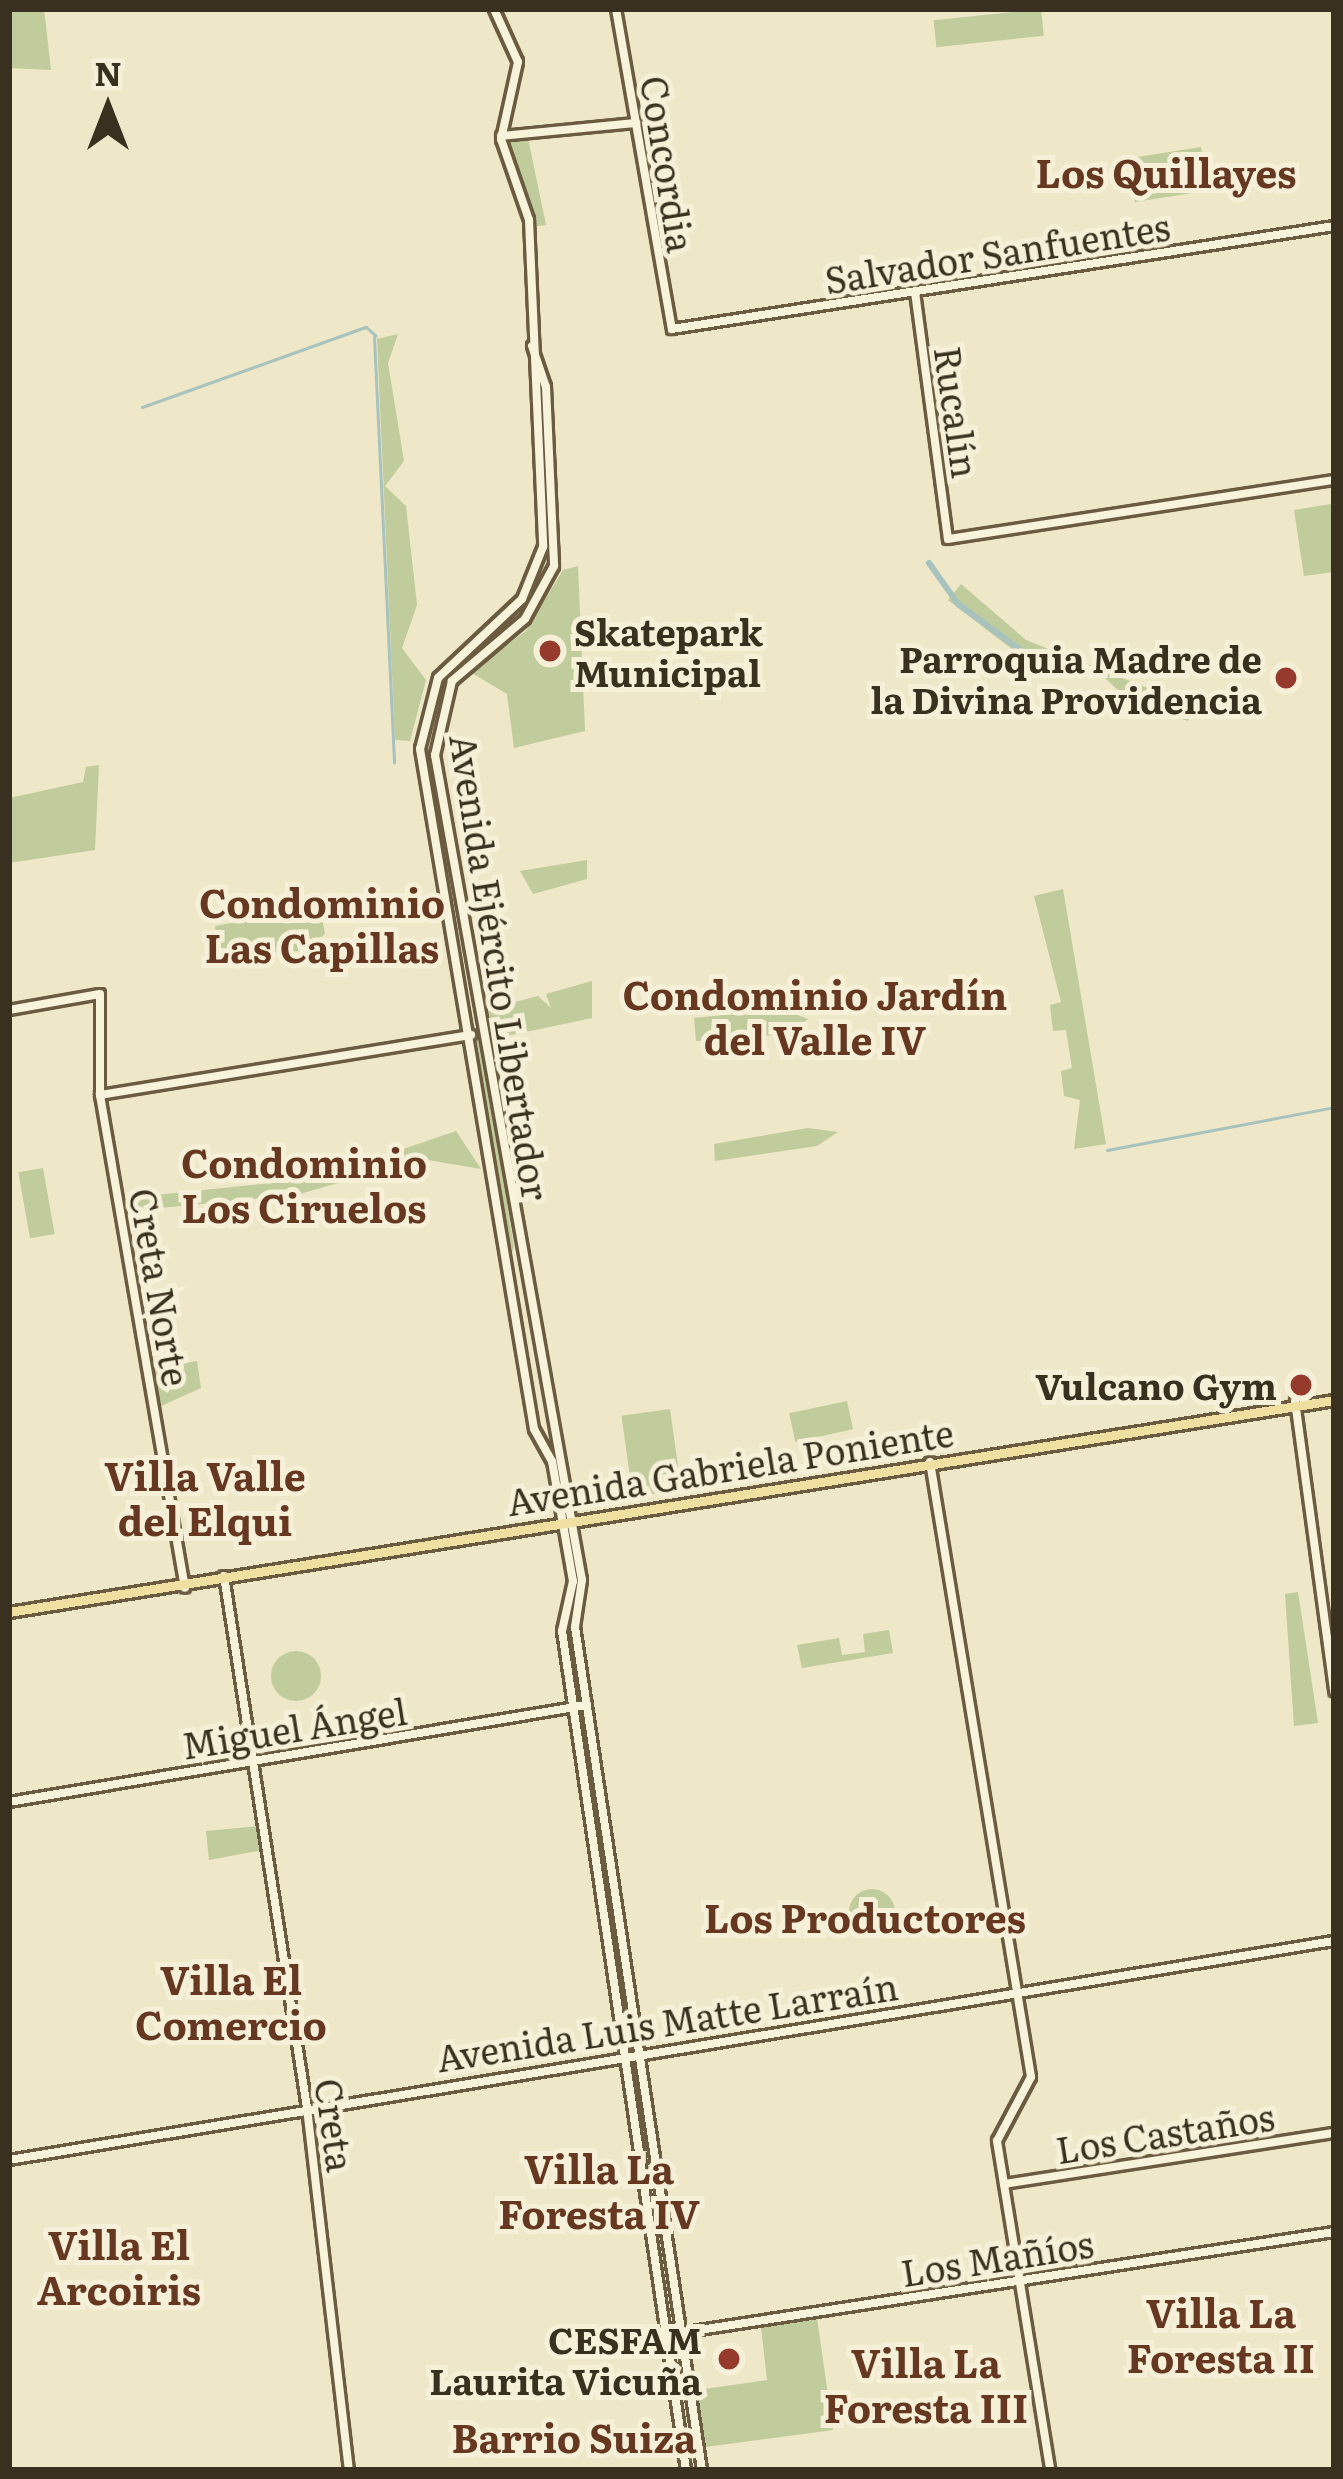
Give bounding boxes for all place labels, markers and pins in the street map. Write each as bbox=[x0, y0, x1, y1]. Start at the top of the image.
place label: Skatepark Municipal bbox=[574, 608, 763, 693]
place label: Parroquia Madre de la Divina Providencia bbox=[871, 635, 1262, 720]
marker: Skatepark Municipal bbox=[537, 638, 563, 664]
marker: Parroquia Madre de la Divina Providencia bbox=[1273, 665, 1299, 691]
place label: Vulcano Gym bbox=[1035, 1363, 1277, 1407]
marker: Vulcano Gym bbox=[1288, 1372, 1314, 1398]
place label: CESFAM Laurita Vicuña bbox=[429, 2316, 702, 2401]
marker: CESFAM Laurita Vicuña bbox=[713, 2343, 745, 2375]

